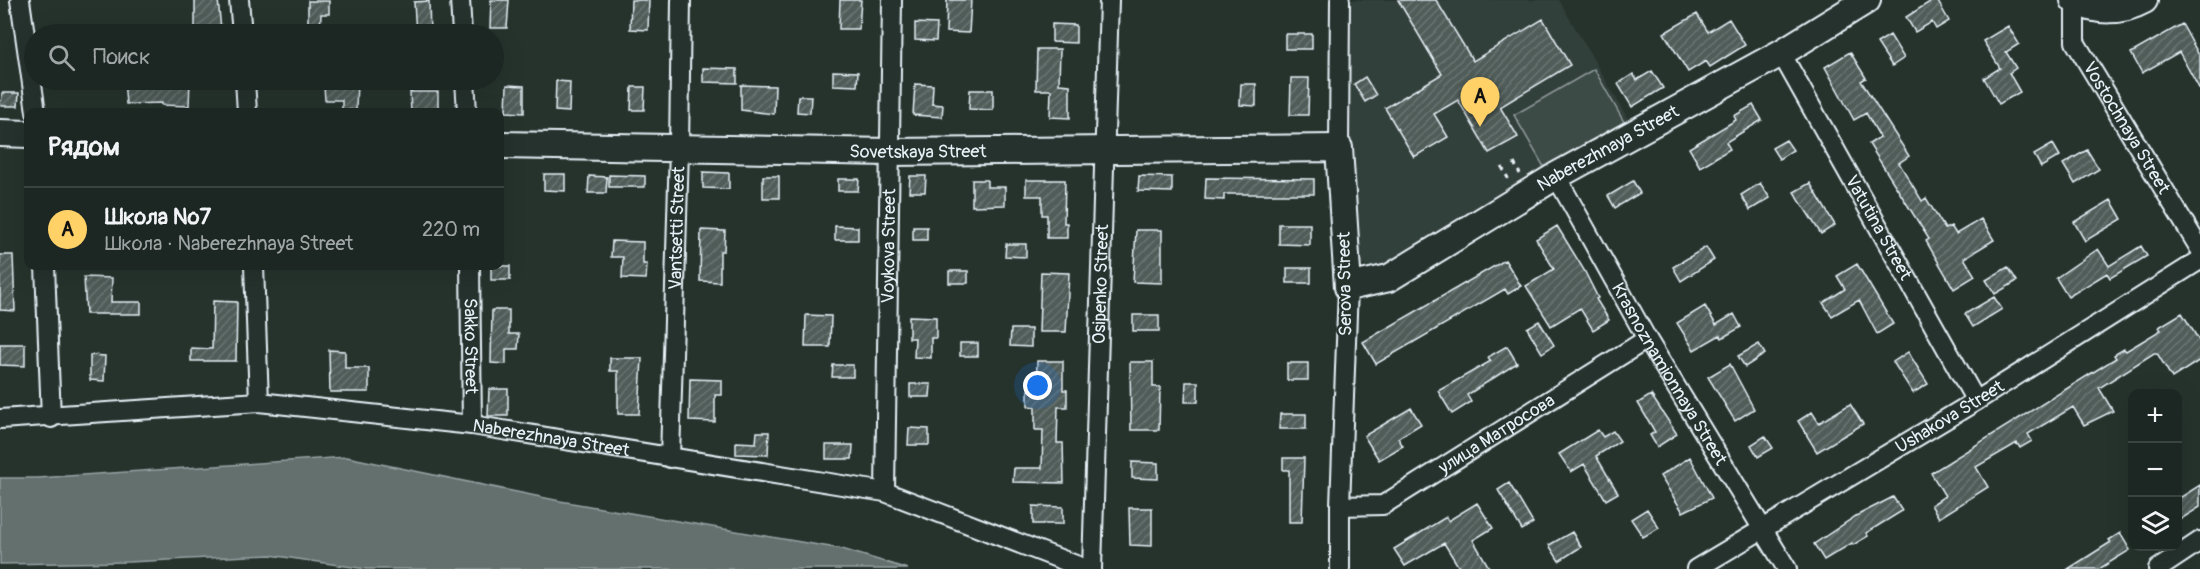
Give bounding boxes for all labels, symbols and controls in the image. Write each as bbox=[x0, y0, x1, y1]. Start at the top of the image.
search box bbox=[24, 24, 504, 90]
icon: search bbox=[45, 41, 78, 74]
text: Поиск bbox=[93, 43, 150, 71]
street label: Vostochnaya Street bbox=[2078, 57, 2176, 199]
pin: A bbox=[1460, 78, 1500, 127]
street label: Naberezhnaya Street bbox=[1533, 99, 1683, 196]
text: Рядом bbox=[48, 131, 120, 163]
street label: Sovetskaya Street bbox=[849, 140, 987, 164]
street label: Vantsetti Street bbox=[663, 165, 690, 290]
street label: Vatutina Street bbox=[1840, 171, 1918, 285]
street label: Voykova Street bbox=[876, 188, 901, 303]
text: Школа №7 bbox=[105, 203, 211, 231]
text: A bbox=[61, 217, 74, 242]
text: 220 m bbox=[422, 217, 480, 242]
street label: Osipenko Street bbox=[1087, 223, 1114, 344]
text: Школа · Naberezhnaya Street bbox=[105, 231, 353, 256]
street label: Serova Street bbox=[1333, 231, 1357, 336]
street label: Krasnoznamionnaya Street bbox=[1606, 279, 1733, 470]
street label: Sakko Street bbox=[459, 298, 483, 395]
your location bbox=[1023, 371, 1052, 400]
street label: Ushakova Street bbox=[1891, 374, 2009, 458]
street label: улица Матросова bbox=[1433, 388, 1559, 479]
map controls bbox=[2128, 389, 2182, 551]
button: + bbox=[2128, 389, 2182, 443]
street label: Naberezhnaya Street bbox=[471, 414, 632, 462]
button: − bbox=[2128, 443, 2182, 497]
button: layers bbox=[2128, 497, 2182, 551]

